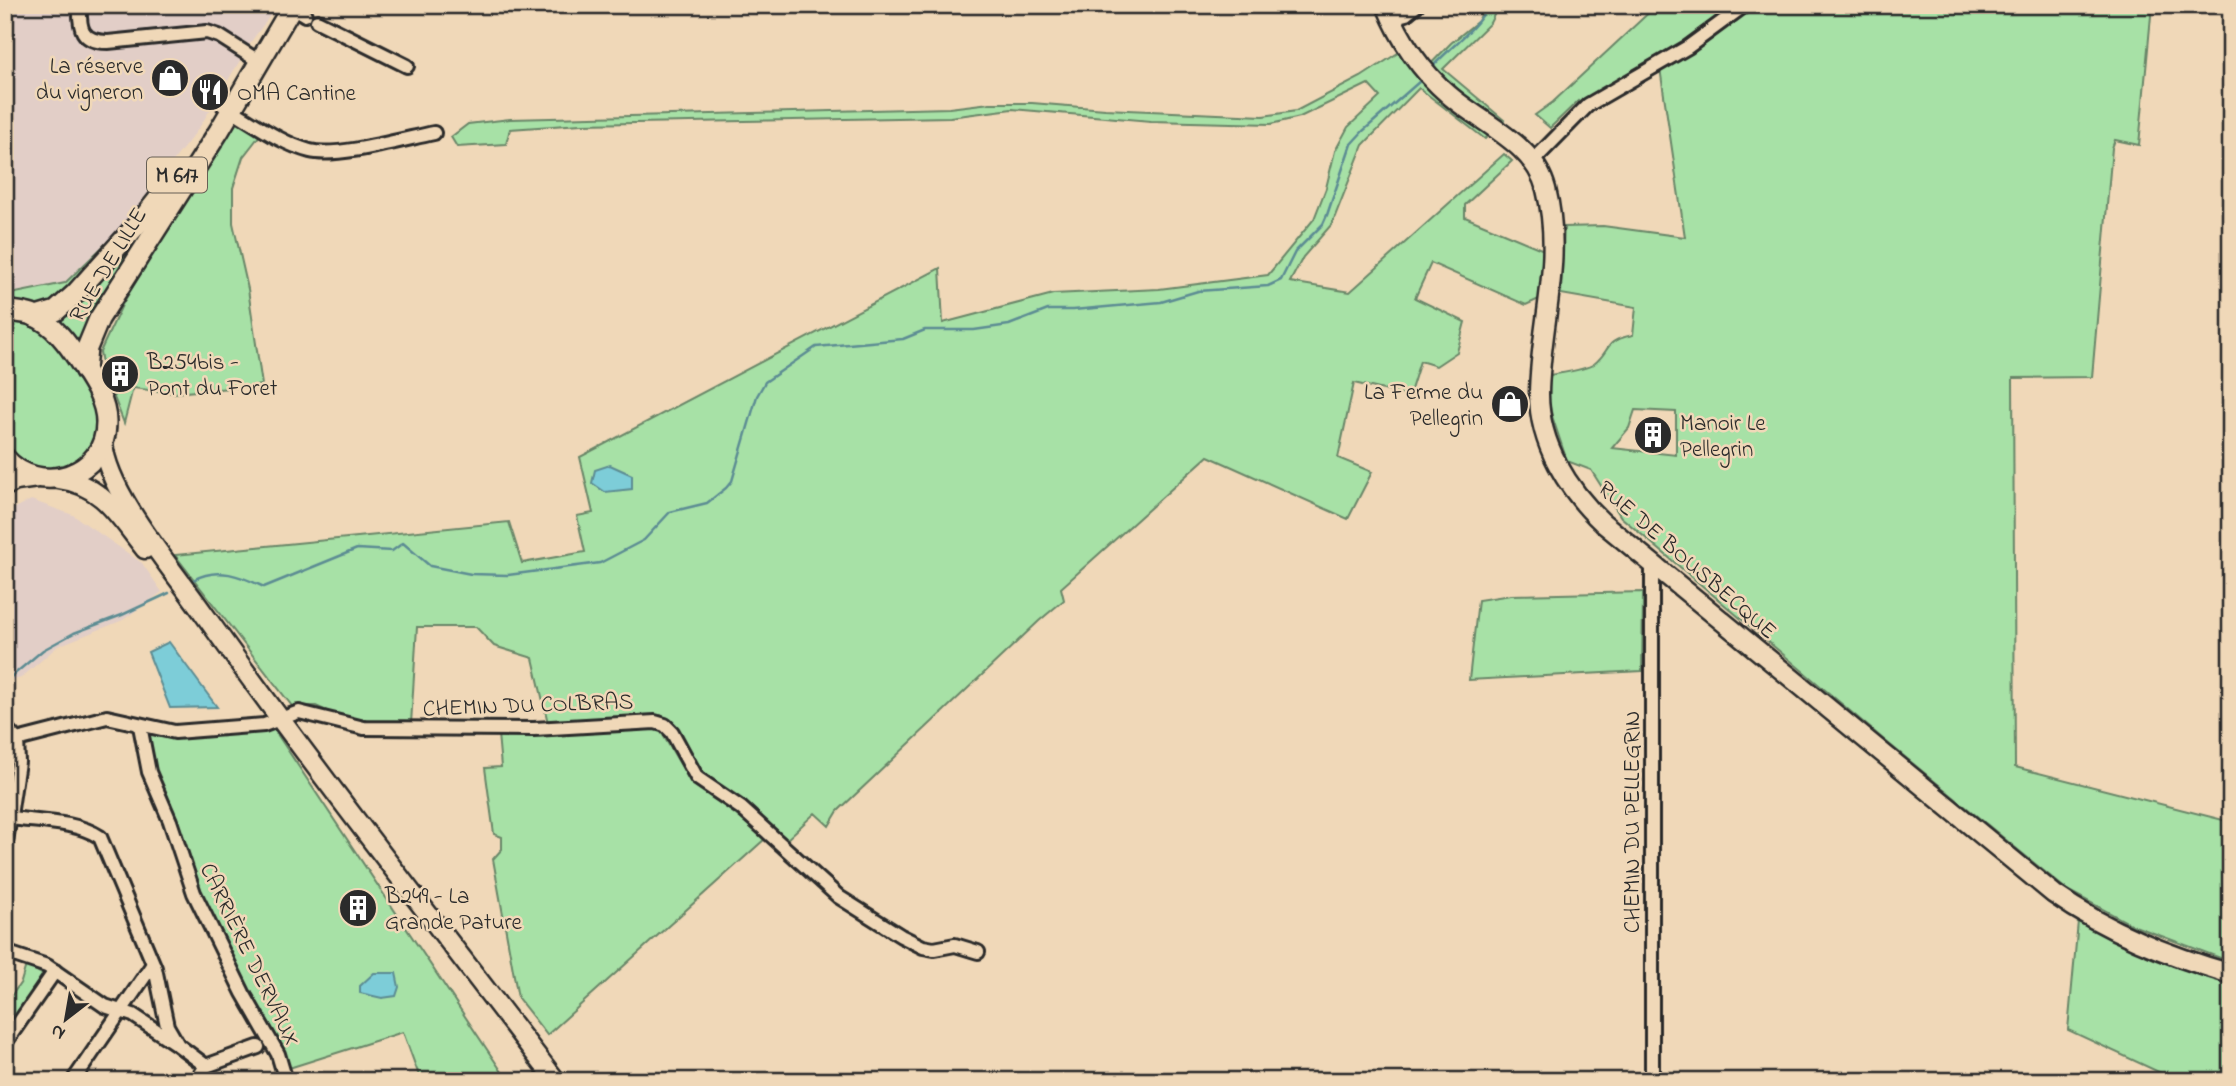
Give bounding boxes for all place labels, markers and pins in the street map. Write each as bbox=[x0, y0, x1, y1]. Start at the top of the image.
place label: La réserve du vigneron bbox=[36, 51, 144, 111]
shop icon: La réserve du vigneron bbox=[149, 57, 191, 99]
restaurant icon: OMA Cantine bbox=[189, 71, 231, 113]
place label: OMA Cantine bbox=[237, 78, 357, 111]
place label: B254bis - Pont du Foret bbox=[146, 347, 278, 406]
building icon: B254bis - Pont du Foret bbox=[99, 353, 141, 395]
place label: La Ferme du Pellegrin bbox=[1364, 377, 1483, 437]
shop icon: La Ferme du Pellegrin bbox=[1489, 383, 1531, 425]
place label: Manoir Le Pellegrin bbox=[1680, 408, 1766, 468]
building icon: Manoir Le Pellegrin bbox=[1632, 414, 1674, 456]
place label: B249 - La Grande Pature bbox=[384, 881, 523, 940]
building icon: B249 - La Grande Pature bbox=[337, 887, 379, 929]

